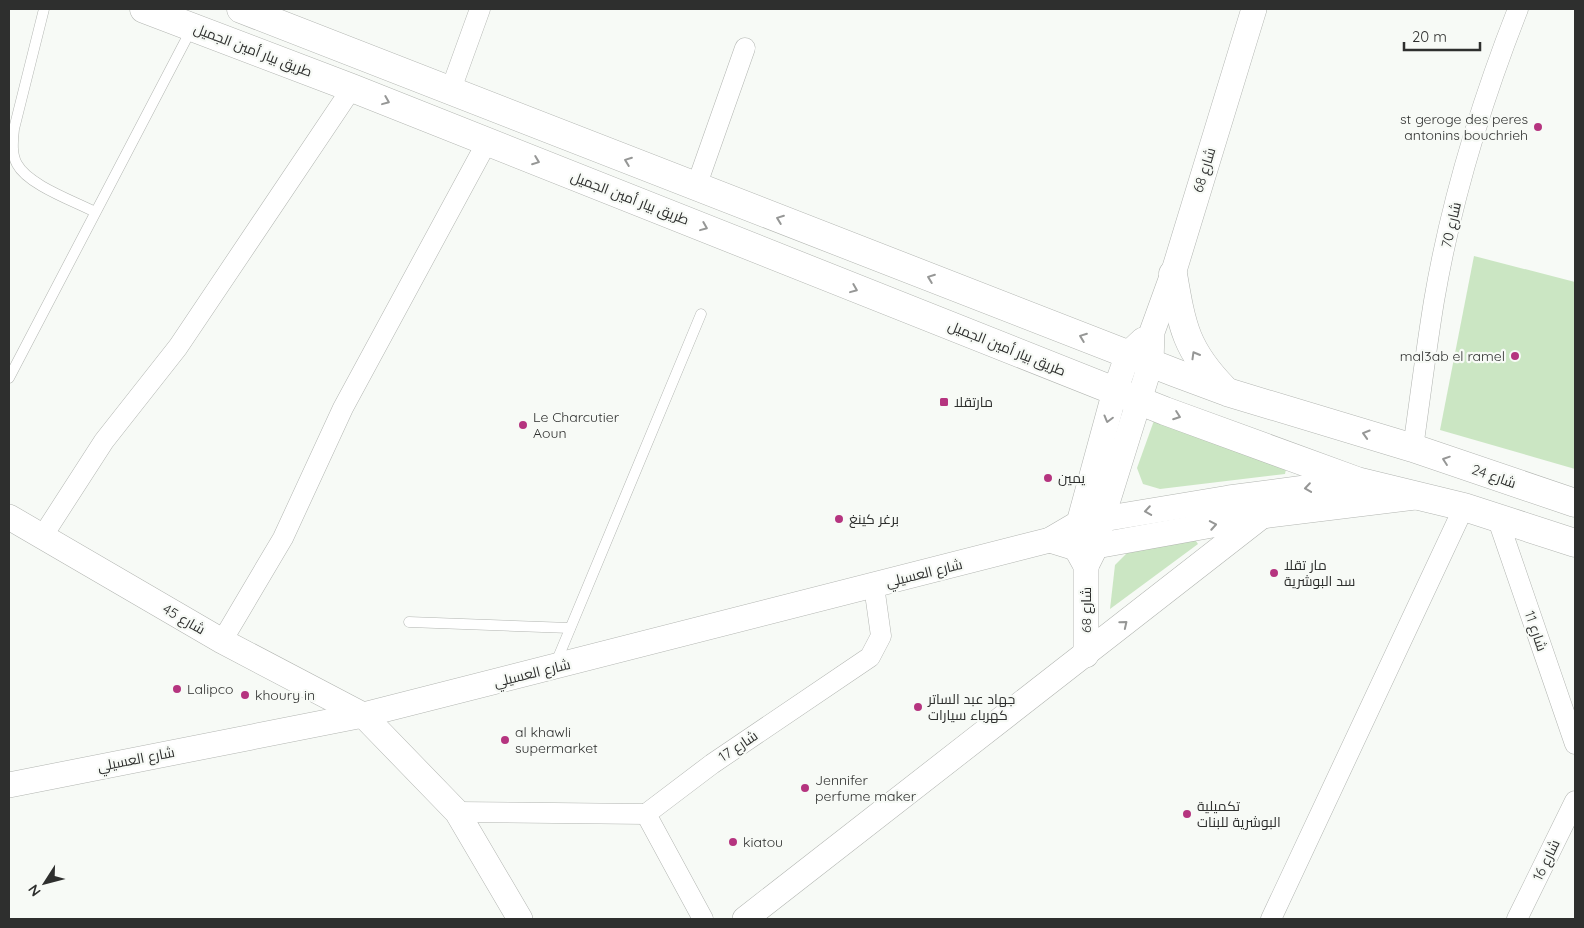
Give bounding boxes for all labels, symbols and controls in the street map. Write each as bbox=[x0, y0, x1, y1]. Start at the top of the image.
street label: طريق بيار أمين الجميل bbox=[191, 19, 315, 81]
scale bar bbox=[1404, 20, 1480, 52]
text: 20 m bbox=[1412, 27, 1447, 46]
one-way arrow bbox=[381, 95, 389, 105]
place label: st geroge des peres antonins bouchrieh bbox=[1400, 110, 1528, 144]
marker: st geroge des peres antonins bouchrieh bbox=[1532, 121, 1544, 133]
street label: شارع 68 bbox=[1189, 145, 1219, 195]
one-way arrow bbox=[532, 156, 540, 166]
one-way arrow bbox=[624, 156, 633, 167]
street label: طريق بيار أمين الجميل bbox=[568, 167, 692, 229]
street label: شارع 70 bbox=[1437, 200, 1465, 250]
one-way arrow bbox=[776, 215, 784, 225]
one-way arrow bbox=[699, 221, 708, 231]
one-way arrow bbox=[927, 274, 936, 284]
one-way arrow bbox=[849, 282, 858, 293]
street label: طريق بيار أمين الجميل bbox=[946, 316, 1068, 380]
one-way arrow bbox=[1079, 333, 1087, 343]
place label: mal3ab el ramel bbox=[1400, 347, 1505, 365]
marker: mal3ab el ramel bbox=[1509, 350, 1521, 362]
one-way arrow bbox=[1192, 351, 1202, 360]
place label: مارتقلا bbox=[954, 393, 993, 411]
marker: مارتقلا bbox=[938, 396, 950, 408]
place label: Le Charcutier Aoun bbox=[533, 408, 620, 442]
one-way arrow bbox=[1172, 410, 1181, 420]
one-way arrow bbox=[1103, 415, 1113, 423]
marker: Le Charcutier Aoun bbox=[517, 419, 529, 431]
one-way arrow bbox=[1362, 430, 1371, 440]
one-way arrow bbox=[1443, 455, 1451, 465]
street label: شارع 24 bbox=[1469, 460, 1519, 492]
place label: يمين bbox=[1058, 469, 1085, 487]
marker: يمين bbox=[1042, 472, 1054, 484]
one-way arrow bbox=[1304, 482, 1312, 493]
one-way arrow bbox=[1143, 505, 1152, 515]
place label: برغر كينغ bbox=[849, 510, 899, 528]
marker: برغر كينغ bbox=[833, 513, 845, 525]
one-way arrow bbox=[1209, 520, 1218, 530]
street label: شارع العسيلي bbox=[884, 555, 965, 594]
place label: مار تقلا سد البوشرية bbox=[1284, 556, 1355, 590]
marker: مار تقلا سد البوشرية bbox=[1268, 567, 1280, 579]
street label: شارع 68 bbox=[1077, 587, 1095, 633]
street label: شارع 45 bbox=[160, 600, 208, 638]
street label: شارع 11 bbox=[1521, 609, 1551, 653]
one-way arrow bbox=[1118, 622, 1127, 630]
street label: شارع العسيلي bbox=[492, 655, 573, 694]
place label: Lalipco bbox=[187, 680, 233, 698]
marker: Lalipco bbox=[171, 683, 183, 695]
place label: khoury in bbox=[255, 686, 315, 704]
marker: khoury in bbox=[239, 689, 251, 701]
place label: جهاد عبد الساتر كهرباء سيارات bbox=[927, 690, 1015, 724]
marker: جهاد عبد الساتر كهرباء سيارات bbox=[912, 701, 924, 713]
place label: al khawli supermarket bbox=[515, 723, 598, 757]
street label: شارع 17 bbox=[715, 726, 761, 766]
marker: al khawli supermarket bbox=[499, 734, 511, 746]
street label: شارع العسيلي bbox=[96, 743, 177, 778]
place label: Jennifer perfume maker bbox=[815, 771, 917, 805]
marker: Jennifer perfume maker bbox=[799, 782, 811, 794]
place label: تكميلية البوشرية للبنات bbox=[1197, 797, 1281, 831]
marker: تكميلية البوشرية للبنات bbox=[1181, 808, 1193, 820]
place label: kiatou bbox=[743, 833, 783, 851]
marker: kiatou bbox=[727, 836, 739, 848]
street label: شارع 16 bbox=[1528, 836, 1564, 884]
north arrow bbox=[20, 858, 70, 908]
text: N bbox=[24, 881, 45, 900]

